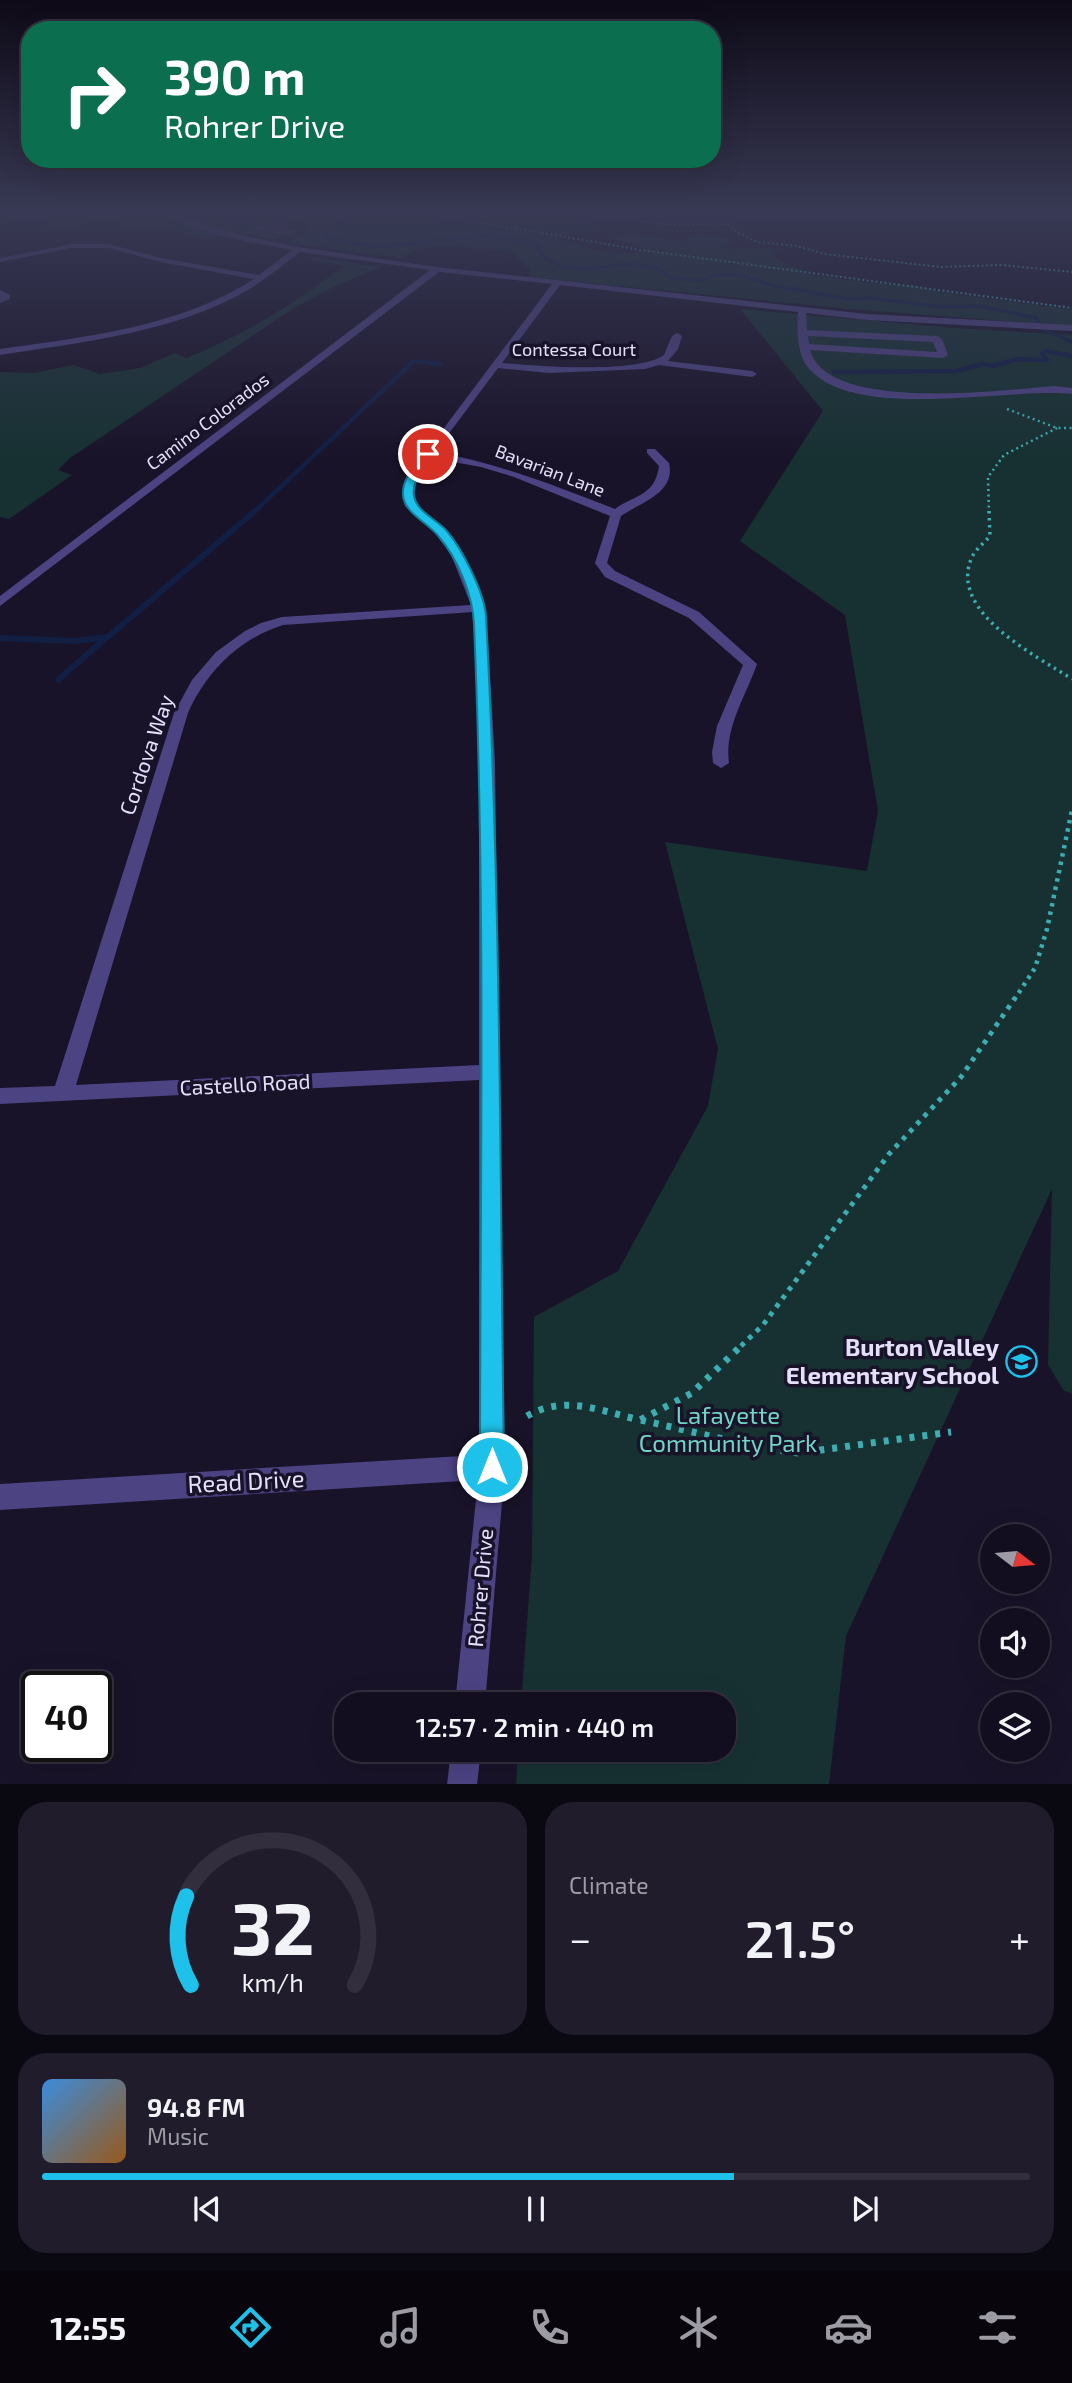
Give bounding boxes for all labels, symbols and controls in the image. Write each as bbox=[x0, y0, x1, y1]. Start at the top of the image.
text: 390 m bbox=[164, 46, 305, 105]
icon: right bbox=[49, 49, 140, 140]
text: Rohrer Drive bbox=[164, 106, 345, 144]
street label: Contessa Court bbox=[512, 338, 636, 360]
street label: Camino Colorados bbox=[142, 368, 273, 474]
pin bbox=[398, 424, 458, 484]
icon: arrive bbox=[409, 435, 447, 473]
street label: Bavarian Lane bbox=[492, 439, 608, 501]
street label: Cordova Way bbox=[113, 691, 178, 818]
street label: Castello Road bbox=[179, 1068, 311, 1099]
place label: Burton Valley Elementary School bbox=[786, 1332, 999, 1389]
school or university icon: Burton Valley Elementary School bbox=[1005, 1345, 1039, 1379]
park label: Lafayette Community Park bbox=[639, 1400, 817, 1457]
position arrow bbox=[455, 1430, 529, 1504]
street label: Read Drive bbox=[187, 1463, 305, 1498]
north arrow bbox=[980, 1524, 1050, 1594]
map controls bbox=[980, 1524, 1050, 1762]
street label: Rohrer Drive bbox=[462, 1528, 497, 1648]
button: sound bbox=[980, 1608, 1050, 1678]
speed limit sign: 40 bbox=[21, 1671, 112, 1762]
button: layers bbox=[980, 1692, 1050, 1762]
text: 12:57 · 2 min · 440 m bbox=[416, 1711, 654, 1742]
text: Climate bbox=[569, 1871, 649, 1899]
text: 32 bbox=[231, 1882, 314, 1970]
text: 21.5° bbox=[745, 1906, 855, 1968]
text: − bbox=[569, 1915, 591, 1961]
text: + bbox=[1009, 1915, 1030, 1961]
text: km/h bbox=[241, 1966, 304, 1996]
text: 94.8 FM bbox=[147, 2091, 245, 2122]
text: Music bbox=[147, 2122, 209, 2150]
icon: previous bbox=[188, 2190, 226, 2228]
icon: pause bbox=[517, 2190, 555, 2228]
icon: next bbox=[846, 2190, 884, 2228]
icon: directions bbox=[226, 2303, 275, 2352]
icon: music bbox=[376, 2303, 425, 2352]
icon: phone bbox=[525, 2303, 574, 2352]
icon: climate bbox=[674, 2303, 723, 2352]
icon: car bbox=[824, 2303, 873, 2352]
icon: filters bbox=[973, 2303, 1022, 2352]
text: 12:55 bbox=[50, 2308, 126, 2346]

